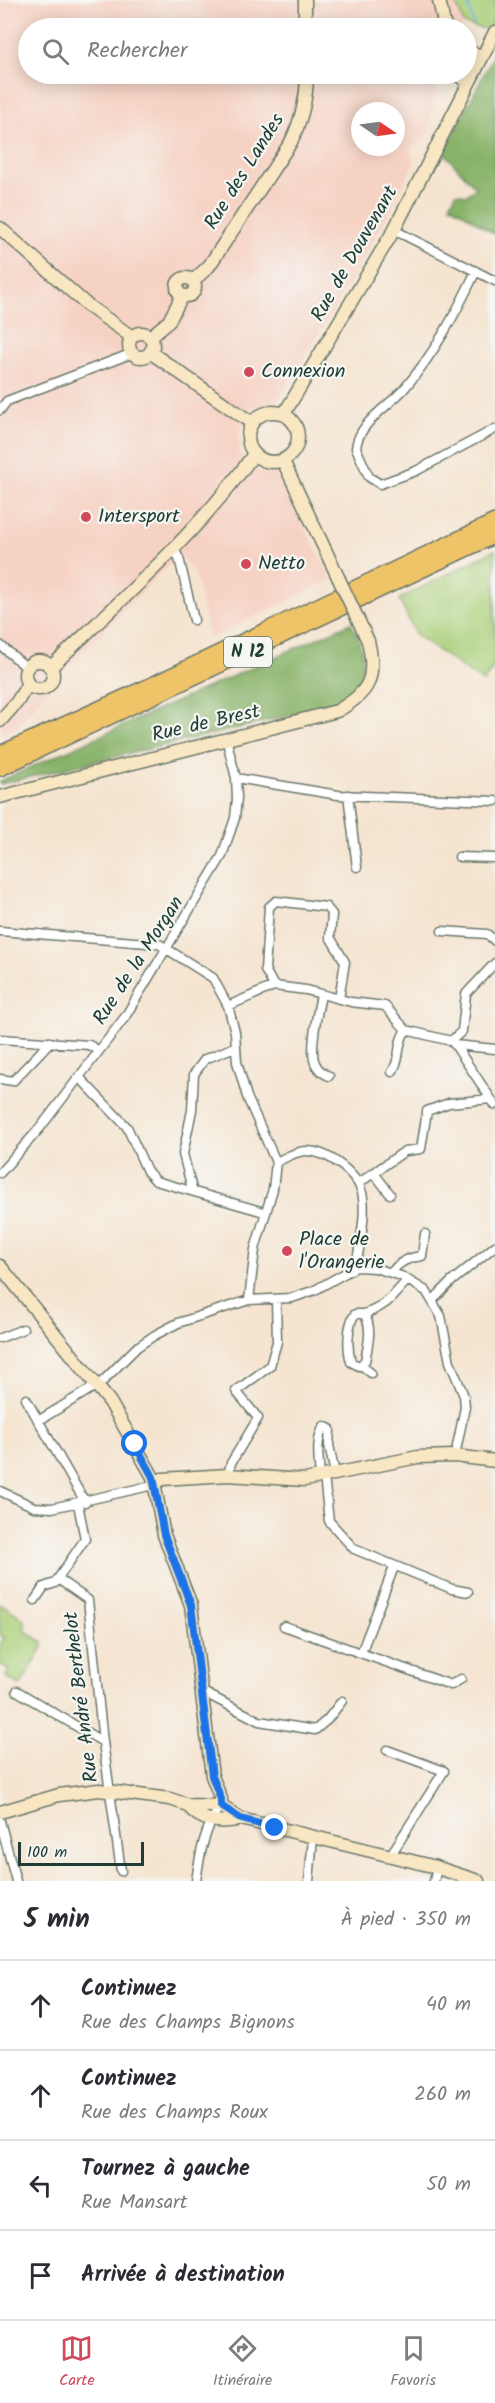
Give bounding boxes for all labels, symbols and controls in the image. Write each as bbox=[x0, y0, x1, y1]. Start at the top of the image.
search box bbox=[18, 18, 477, 84]
text: Rechercher bbox=[87, 34, 187, 69]
icon: search bbox=[39, 35, 72, 68]
north arrow bbox=[351, 102, 405, 156]
street label: Rue des Landes bbox=[196, 107, 294, 237]
street label: Rue de Douvenant bbox=[303, 180, 407, 328]
place label: Connexion bbox=[261, 356, 345, 388]
marker: Connexion bbox=[242, 365, 256, 379]
place label: Intersport bbox=[98, 501, 180, 533]
marker: Intersport bbox=[79, 510, 93, 524]
place label: Netto bbox=[258, 548, 305, 580]
marker: Netto bbox=[239, 557, 253, 571]
road number: N 12 bbox=[224, 637, 272, 667]
street label: Rue de Brest bbox=[149, 696, 263, 752]
street label: Rue de la Morgan bbox=[85, 890, 193, 1032]
place label: Place de l'Orangerie bbox=[299, 1224, 385, 1279]
marker: Place de l'Orangerie bbox=[280, 1244, 294, 1258]
route start bbox=[121, 1430, 147, 1456]
street label: Rue André Berthelot bbox=[56, 1609, 108, 1784]
route end bbox=[261, 1814, 287, 1840]
scale bar bbox=[18, 1839, 144, 1866]
text: 100 m bbox=[27, 1840, 67, 1865]
text: 5 min bbox=[24, 1899, 90, 1941]
text: À pied · 350 m bbox=[341, 1904, 471, 1936]
text: Continuez bbox=[81, 1972, 177, 2007]
icon: ahead bbox=[24, 1989, 57, 2022]
text: 40 m bbox=[426, 1989, 471, 2021]
text: Rue des Champs Bignons bbox=[81, 2007, 295, 2039]
text: Continuez bbox=[81, 2062, 177, 2097]
icon: ahead bbox=[24, 2079, 57, 2112]
text: 260 m bbox=[414, 2079, 471, 2111]
text: Rue des Champs Roux bbox=[81, 2097, 268, 2129]
text: Tournez à gauche bbox=[81, 2152, 250, 2187]
icon: left bbox=[24, 2169, 57, 2202]
text: 50 m bbox=[426, 2169, 471, 2201]
text: Rue Mansart bbox=[81, 2187, 187, 2219]
text: Arrivée à destination bbox=[81, 2258, 285, 2293]
icon: arrive bbox=[24, 2259, 57, 2292]
tab: Carte bbox=[59, 2332, 95, 2393]
tab: Itinéraire bbox=[213, 2332, 272, 2393]
tab: Favoris bbox=[390, 2332, 436, 2393]

